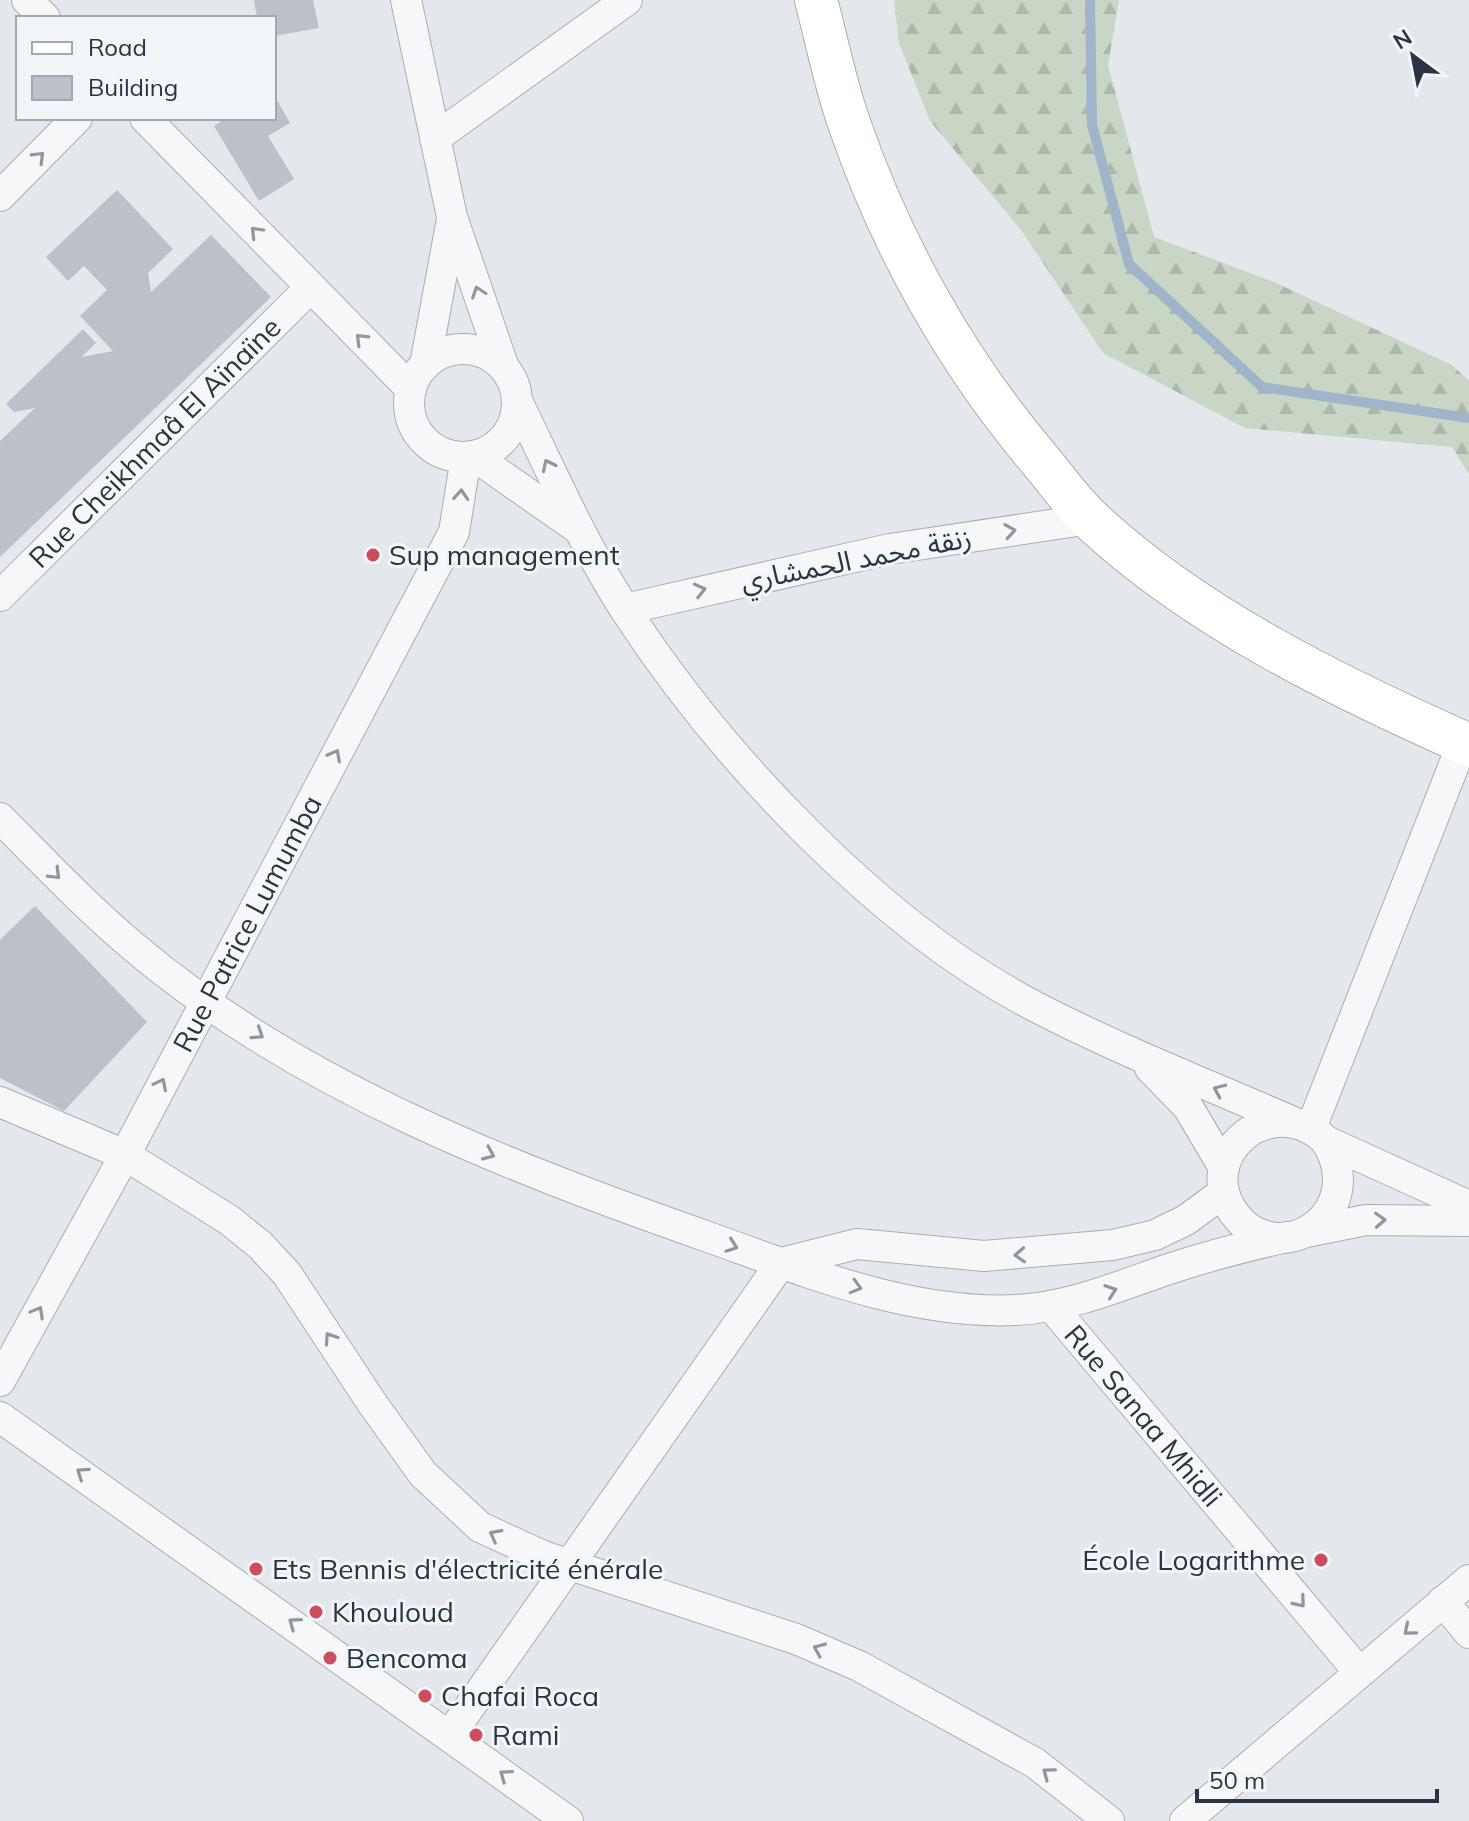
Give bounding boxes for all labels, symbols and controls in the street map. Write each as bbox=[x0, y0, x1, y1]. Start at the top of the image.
legend bbox=[16, 16, 276, 120]
north arrow bbox=[1373, 16, 1453, 96]
text: N bbox=[1388, 23, 1417, 55]
text: Road bbox=[88, 32, 147, 62]
text: Building bbox=[88, 72, 178, 102]
one-way arrow bbox=[30, 152, 44, 166]
one-way arrow bbox=[251, 227, 265, 241]
one-way arrow bbox=[471, 285, 487, 299]
street label: Rue Cheikhmaâ El Aïnaïne bbox=[21, 309, 288, 575]
one-way arrow bbox=[355, 333, 370, 348]
one-way arrow bbox=[543, 459, 558, 474]
one-way arrow bbox=[452, 488, 469, 501]
street label: زنقة محمد الحمشاري bbox=[738, 519, 975, 602]
one-way arrow bbox=[1004, 523, 1017, 540]
place label: Sup management bbox=[389, 537, 620, 572]
marker: Sup management bbox=[364, 546, 382, 564]
one-way arrow bbox=[693, 583, 707, 600]
one-way arrow bbox=[325, 748, 340, 763]
street label: Rue Patrice Lumumba bbox=[165, 789, 329, 1058]
one-way arrow bbox=[46, 865, 60, 879]
one-way arrow bbox=[249, 1025, 264, 1040]
one-way arrow bbox=[151, 1077, 167, 1092]
one-way arrow bbox=[1213, 1084, 1228, 1100]
one-way arrow bbox=[481, 1144, 495, 1161]
one-way arrow bbox=[1374, 1211, 1387, 1228]
one-way arrow bbox=[724, 1236, 738, 1252]
one-way arrow bbox=[1013, 1246, 1026, 1263]
one-way arrow bbox=[848, 1278, 862, 1294]
one-way arrow bbox=[1103, 1284, 1117, 1300]
one-way arrow bbox=[28, 1307, 44, 1321]
street label: Rue Sanaa Mhidli bbox=[1057, 1317, 1230, 1513]
one-way arrow bbox=[325, 1332, 340, 1346]
one-way arrow bbox=[76, 1468, 90, 1483]
one-way arrow bbox=[489, 1529, 504, 1544]
place label: École Logarithme bbox=[1082, 1542, 1305, 1577]
place label: Ets Bennis d'électricité énérale bbox=[272, 1551, 663, 1586]
marker: École Logarithme bbox=[1312, 1551, 1330, 1569]
marker: Ets Bennis d'électricité énérale bbox=[247, 1560, 265, 1578]
one-way arrow bbox=[1290, 1593, 1305, 1608]
place label: Khouloud bbox=[332, 1594, 454, 1629]
marker: Khouloud bbox=[307, 1603, 325, 1621]
one-way arrow bbox=[288, 1618, 302, 1633]
one-way arrow bbox=[1404, 1620, 1418, 1635]
place label: Bencoma bbox=[346, 1640, 468, 1675]
one-way arrow bbox=[813, 1642, 828, 1658]
marker: Bencoma bbox=[321, 1649, 339, 1667]
place label: Chafai Roca bbox=[441, 1678, 599, 1713]
marker: Chafai Roca bbox=[416, 1687, 434, 1705]
place label: Rami bbox=[492, 1717, 559, 1752]
marker: Rami bbox=[467, 1726, 485, 1744]
scale bar bbox=[1197, 1753, 1437, 1803]
text: 50 m bbox=[1209, 1765, 1265, 1795]
one-way arrow bbox=[1042, 1768, 1057, 1782]
one-way arrow bbox=[499, 1770, 514, 1785]

